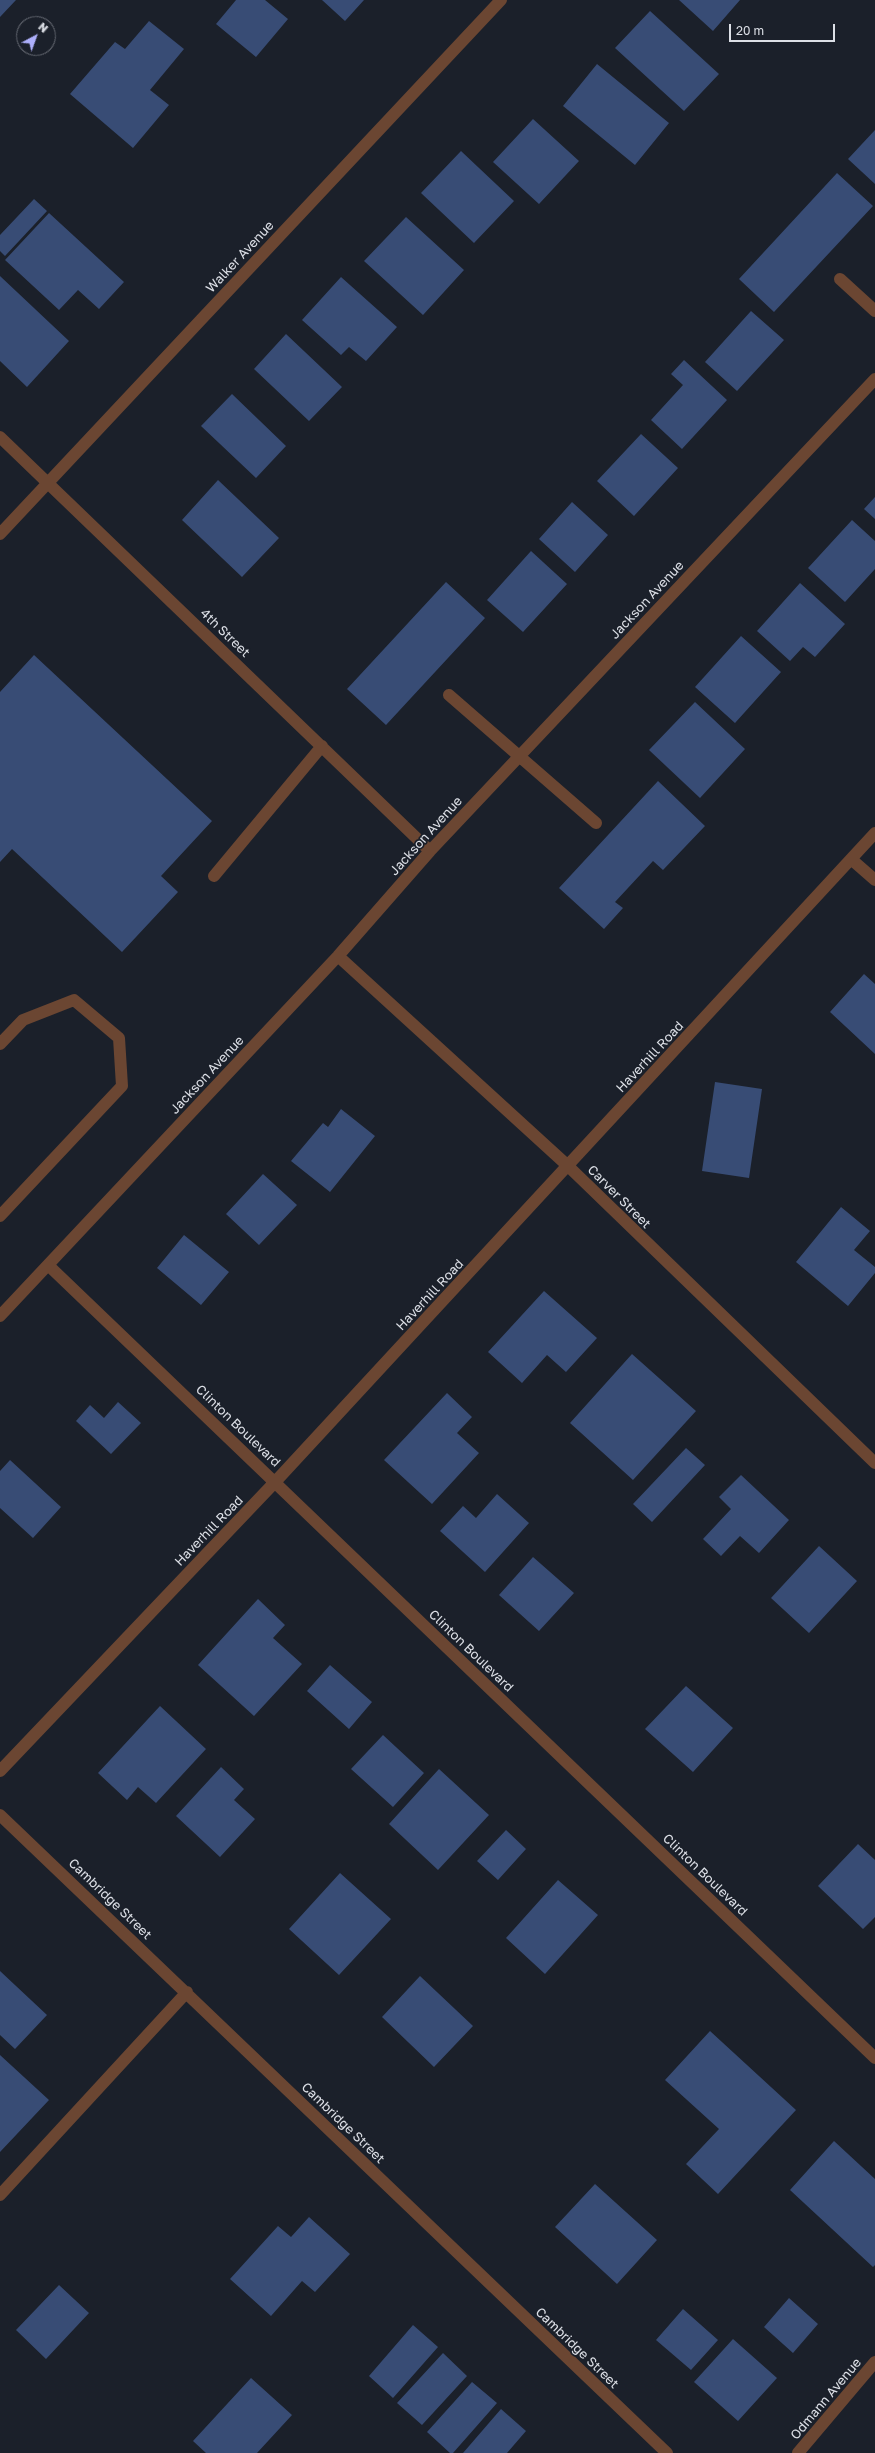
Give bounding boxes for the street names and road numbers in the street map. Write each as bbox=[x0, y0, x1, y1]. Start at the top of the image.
street label: Walker Avenue bbox=[203, 218, 277, 296]
street label: Jackson Avenue bbox=[607, 558, 687, 642]
street label: 4th Street bbox=[197, 606, 253, 660]
street label: Jackson Avenue bbox=[386, 793, 466, 879]
street label: Haverhill Road bbox=[613, 1018, 687, 1096]
street label: Jackson Avenue bbox=[167, 1033, 247, 1117]
street label: Carver Street bbox=[584, 1162, 654, 1232]
street label: Haverhill Road bbox=[393, 1256, 467, 1334]
street label: Clinton Boulevard bbox=[192, 1382, 284, 1470]
street label: Haverhill Road bbox=[172, 1493, 246, 1569]
street label: Clinton Boulevard bbox=[425, 1607, 517, 1695]
street label: Clinton Boulevard bbox=[659, 1831, 751, 1919]
street label: Cambridge Street bbox=[65, 1855, 155, 1943]
street label: Cambridge Street bbox=[298, 2079, 388, 2167]
street label: Cambridge Street bbox=[532, 2304, 622, 2392]
street label: Odmann Avenue bbox=[787, 2355, 865, 2443]

